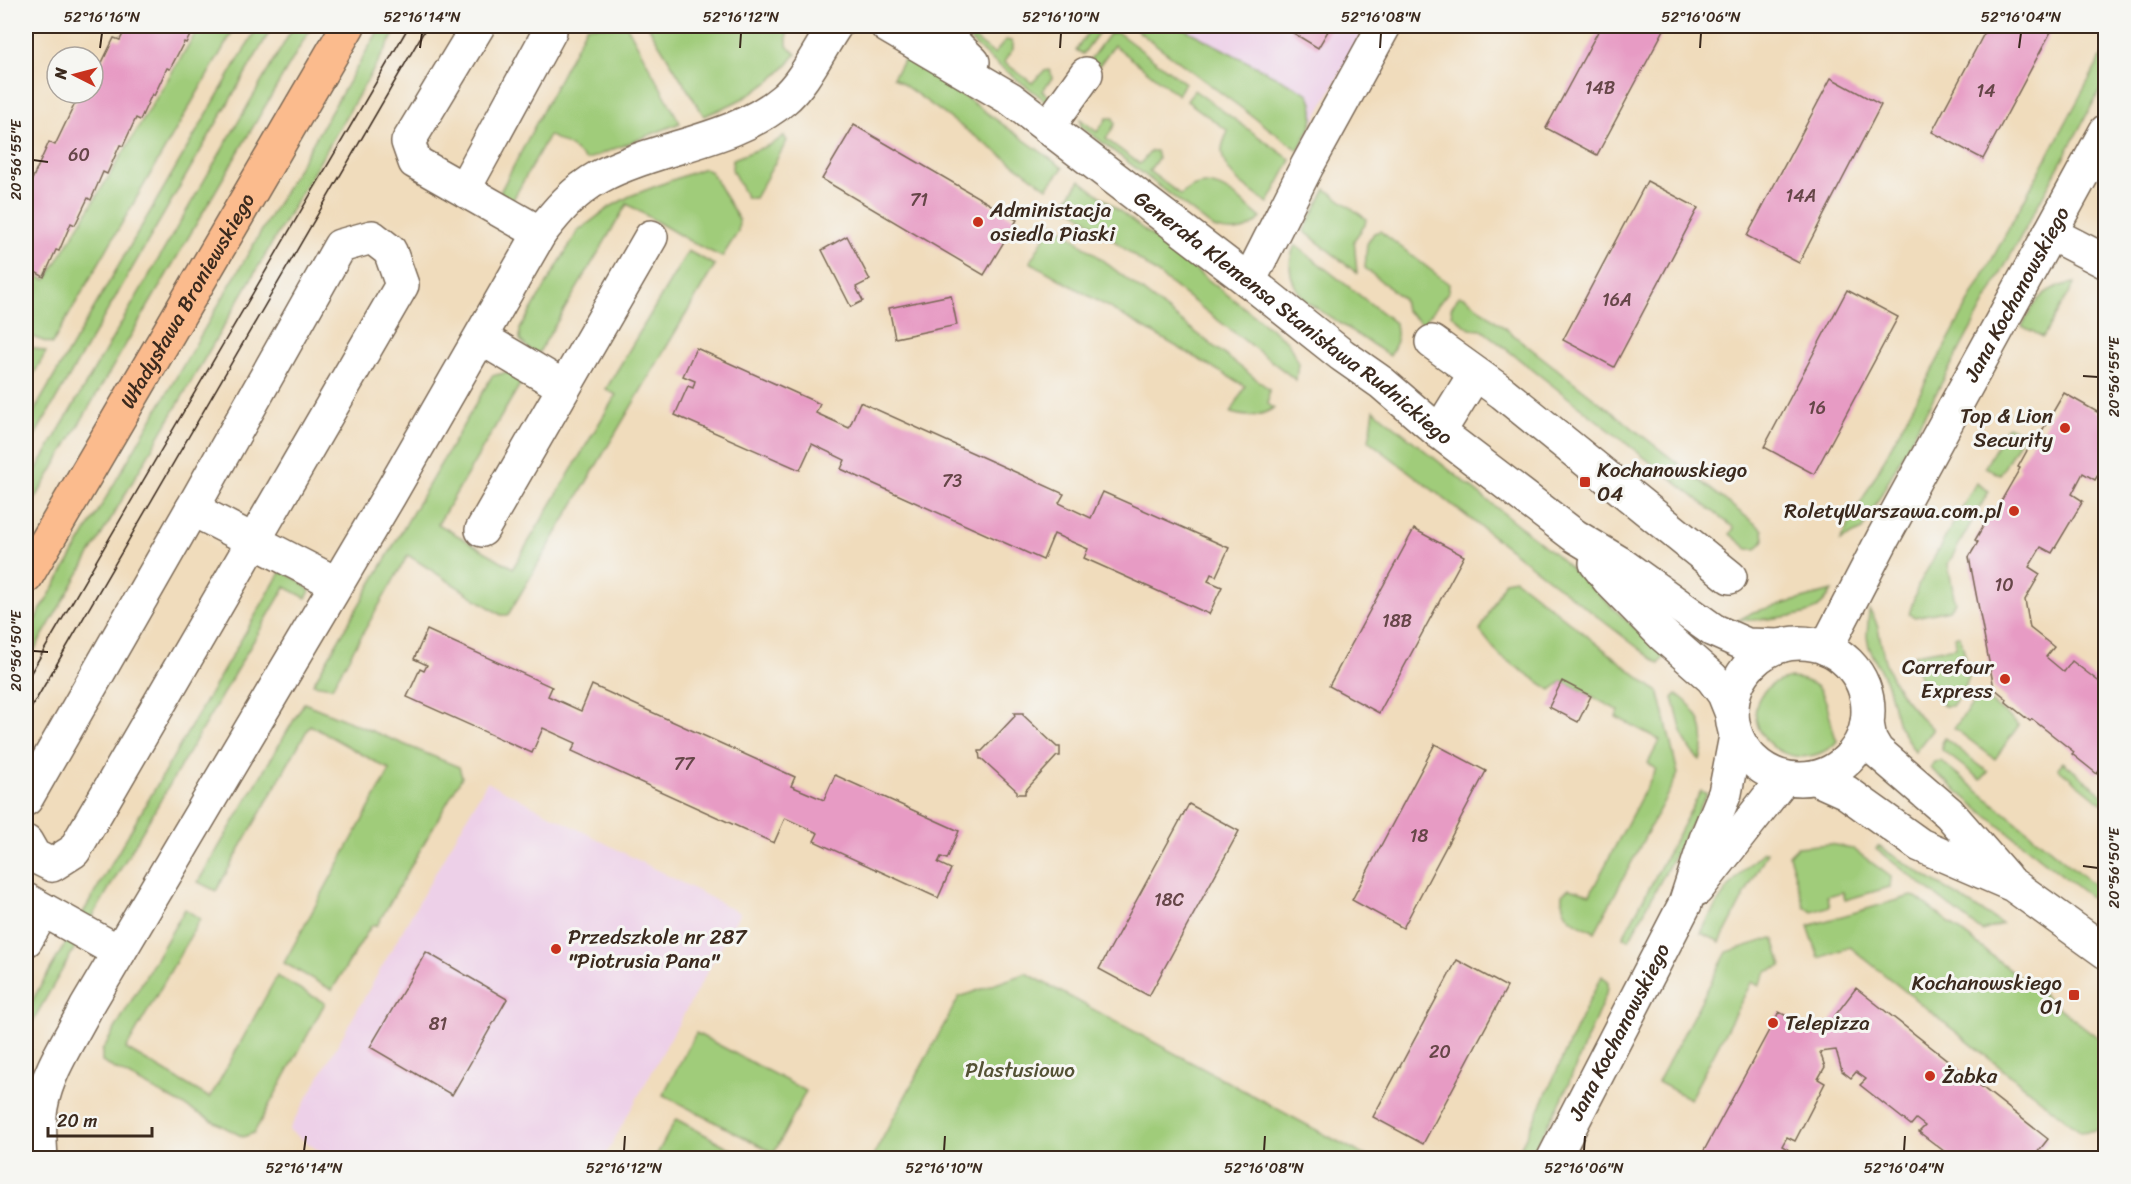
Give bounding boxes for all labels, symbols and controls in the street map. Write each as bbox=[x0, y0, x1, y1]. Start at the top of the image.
text: 52°16'16"N bbox=[64, 4, 141, 30]
text: 52°16'14"N bbox=[383, 4, 461, 30]
text: 52°16'12"N bbox=[703, 4, 780, 30]
text: 52°16'10"N bbox=[1022, 4, 1100, 30]
text: 52°16'08"N bbox=[1341, 4, 1422, 30]
text: 52°16'06"N bbox=[1661, 4, 1741, 30]
text: 52°16'04"N bbox=[1981, 4, 2062, 30]
north arrow bbox=[45, 45, 105, 105]
text: N bbox=[45, 66, 76, 82]
house number: 14B bbox=[1585, 72, 1615, 104]
house number: 14 bbox=[1977, 75, 1995, 107]
text: 20°56'55"E bbox=[3, 118, 29, 200]
house number: 60 bbox=[68, 139, 90, 171]
street label: Generała Klemensa Stanisława Rudnickiego bbox=[1125, 180, 1462, 455]
house number: 14A bbox=[1786, 180, 1816, 212]
house number: 71 bbox=[910, 184, 928, 216]
street label: Władysława Broniewskiego bbox=[109, 185, 266, 416]
place label: Administacja osiedla Piaski bbox=[989, 191, 1116, 253]
street label: Jana Kochanowskiego bbox=[1952, 199, 2081, 390]
marker: Administacja osiedla Piaski bbox=[971, 215, 985, 229]
house number: 16A bbox=[1602, 284, 1632, 316]
text: 20°56'55"E bbox=[2101, 335, 2127, 417]
house number: 16 bbox=[1808, 392, 1826, 424]
place label: Top & Lion Security bbox=[1960, 397, 2053, 459]
marker: Top & Lion Security bbox=[2058, 421, 2072, 435]
place label: Kochanowskiego 04 bbox=[1597, 451, 1747, 513]
house number: 73 bbox=[942, 465, 962, 497]
marker: Kochanowskiego 04 bbox=[1578, 475, 1592, 489]
place label: RoletyWarszawa.com.pl bbox=[1784, 492, 2003, 530]
marker: RoletyWarszawa.com.pl bbox=[2007, 504, 2021, 518]
house number: 10 bbox=[1994, 569, 2014, 601]
house number: 18B bbox=[1382, 605, 1412, 637]
text: 20°56'50"E bbox=[3, 609, 29, 692]
place label: Carrefour Express bbox=[1902, 648, 1994, 710]
marker: Carrefour Express bbox=[1998, 672, 2012, 686]
house number: 77 bbox=[674, 748, 696, 780]
house number: 18 bbox=[1410, 820, 1428, 852]
text: 20°56'50"E bbox=[2101, 826, 2127, 909]
house number: 18C bbox=[1154, 884, 1185, 916]
place label: Przedszkole nr 287 "Piotrusia Pana" bbox=[568, 918, 748, 980]
street label: Jana Kochanowskiego bbox=[1557, 936, 1681, 1128]
marker: Przedszkole nr 287 "Piotrusia Pana" bbox=[549, 942, 563, 956]
place label: Kochanowskiego 01 bbox=[1912, 964, 2062, 1026]
marker: Kochanowskiego 01 bbox=[2067, 988, 2081, 1002]
place label: Telepizza bbox=[1785, 1004, 1870, 1042]
house number: 81 bbox=[429, 1008, 448, 1040]
marker: Telepizza bbox=[1766, 1016, 1780, 1030]
house number: 20 bbox=[1429, 1036, 1451, 1068]
park label: Plastusiowo bbox=[965, 1051, 1075, 1089]
place label: Żabka bbox=[1942, 1057, 1998, 1095]
marker: Żabka bbox=[1923, 1069, 1937, 1083]
scale bar bbox=[48, 1100, 152, 1138]
text: 20 m bbox=[57, 1105, 97, 1137]
text: 52°16'14"N bbox=[265, 1155, 343, 1181]
text: 52°16'12"N bbox=[586, 1155, 663, 1181]
text: 52°16'10"N bbox=[905, 1155, 983, 1181]
text: 52°16'08"N bbox=[1224, 1155, 1305, 1181]
text: 52°16'06"N bbox=[1544, 1155, 1624, 1181]
text: 52°16'04"N bbox=[1864, 1155, 1945, 1181]

